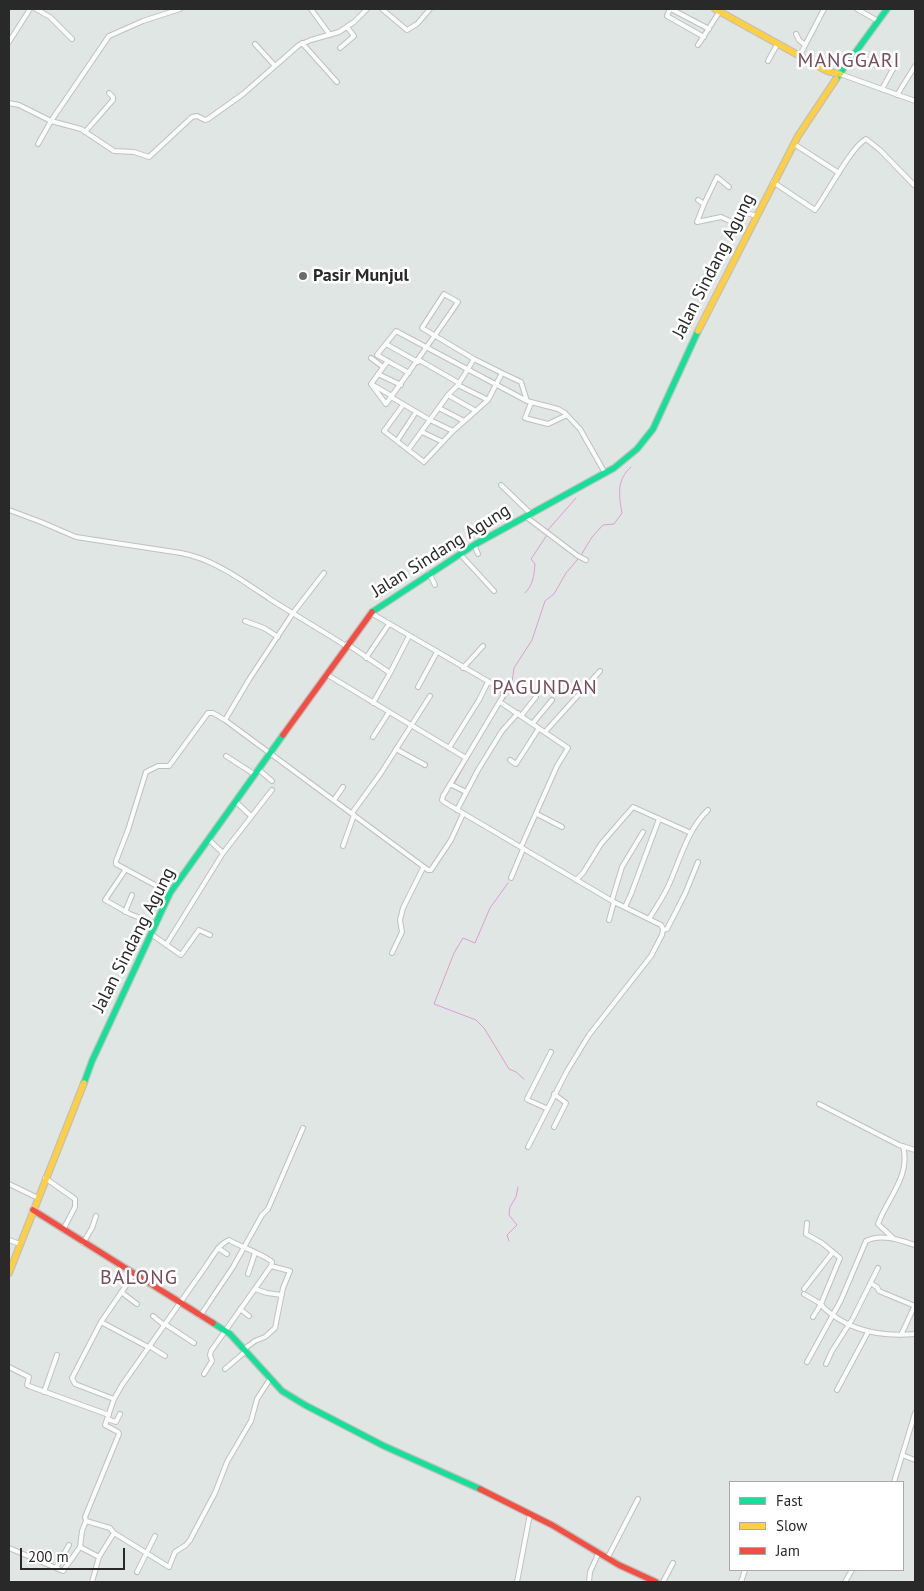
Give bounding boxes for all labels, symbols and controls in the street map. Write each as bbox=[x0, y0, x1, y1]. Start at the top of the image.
district label: MANGGARI bbox=[797, 49, 901, 73]
street label: Jalan Sindang Agung bbox=[668, 190, 760, 342]
place label: Pasir Munjul bbox=[313, 265, 409, 287]
marker: Pasir Munjul bbox=[297, 270, 309, 282]
street label: Jalan Sindang Agung bbox=[368, 500, 514, 602]
district label: PAGUNDAN bbox=[491, 676, 599, 700]
street label: Jalan Sindang Agung bbox=[88, 864, 180, 1016]
district label: BALONG bbox=[99, 1266, 179, 1290]
legend bbox=[729, 1481, 904, 1571]
text: Fast bbox=[776, 1491, 803, 1510]
text: Slow bbox=[776, 1516, 807, 1535]
scale bar bbox=[22, 1538, 128, 1570]
text: Jam bbox=[776, 1541, 800, 1560]
text: 200 m bbox=[28, 1547, 69, 1566]

